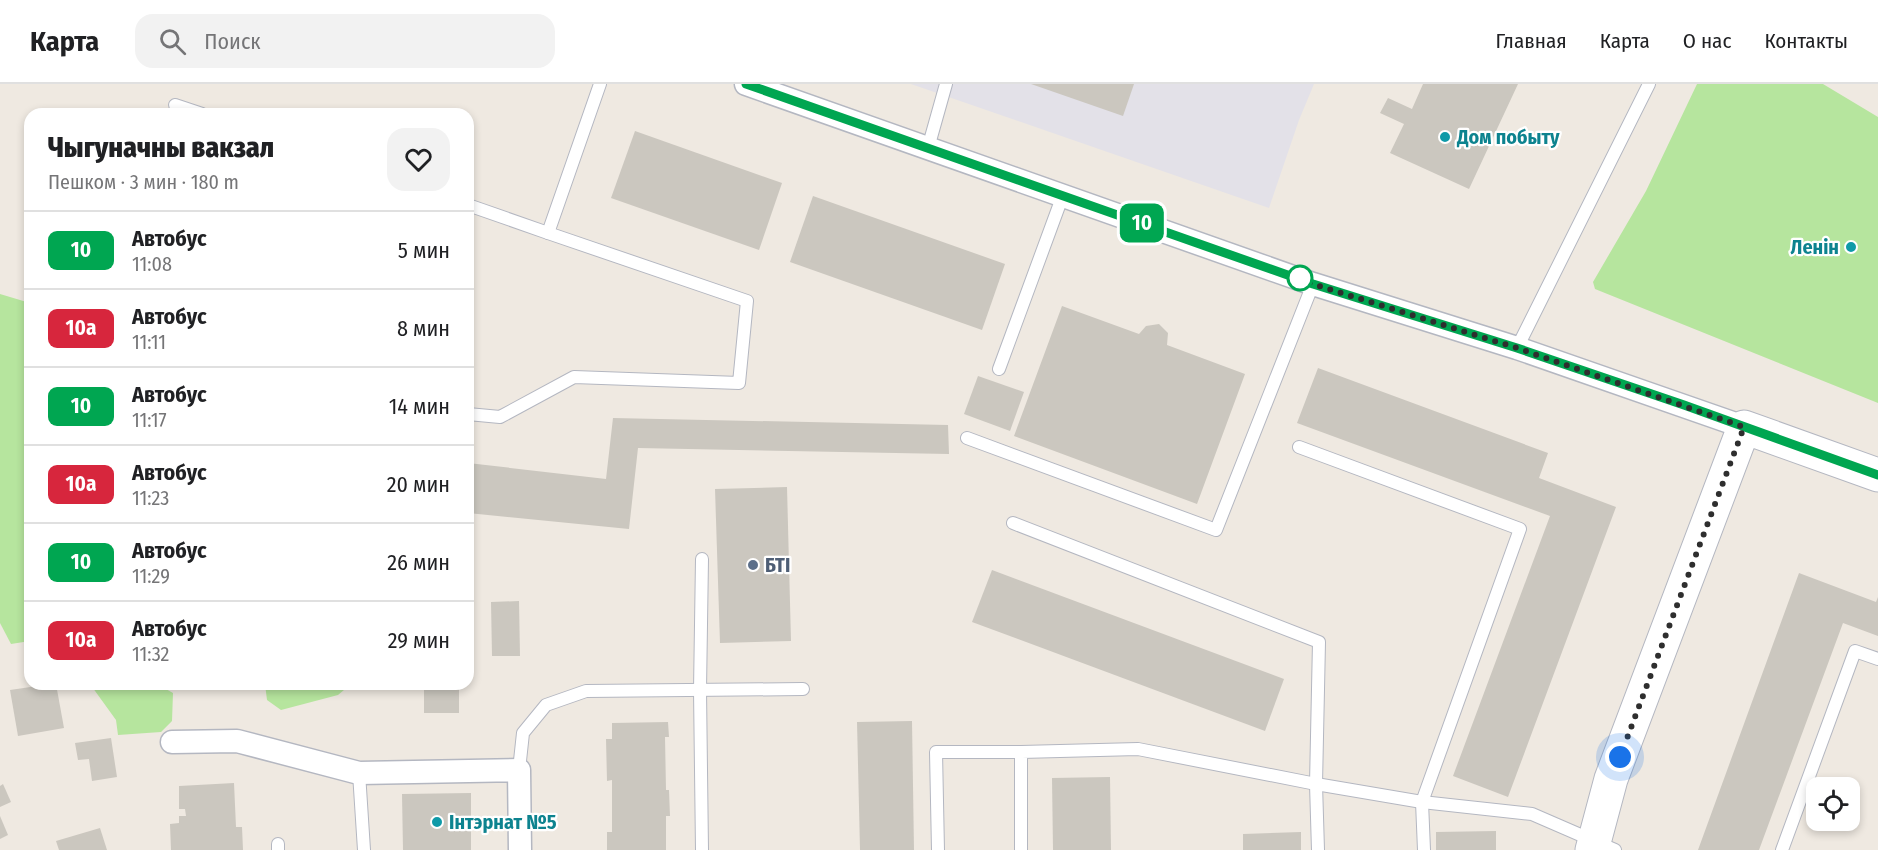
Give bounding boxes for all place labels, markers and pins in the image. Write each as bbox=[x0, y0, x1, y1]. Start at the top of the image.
place label: Дом побыту bbox=[1456, 125, 1560, 149]
marker: Дом побыту bbox=[1438, 130, 1452, 144]
place label: Ленін bbox=[1791, 235, 1839, 259]
marker: Ленін bbox=[1844, 240, 1858, 254]
unlabelled marker bbox=[1287, 265, 1313, 291]
place label: БТІ bbox=[765, 553, 790, 577]
marker: БТІ bbox=[746, 558, 760, 572]
place label: Інтэрнат №5 bbox=[449, 810, 557, 834]
marker: Інтэрнат №5 bbox=[430, 815, 444, 829]

